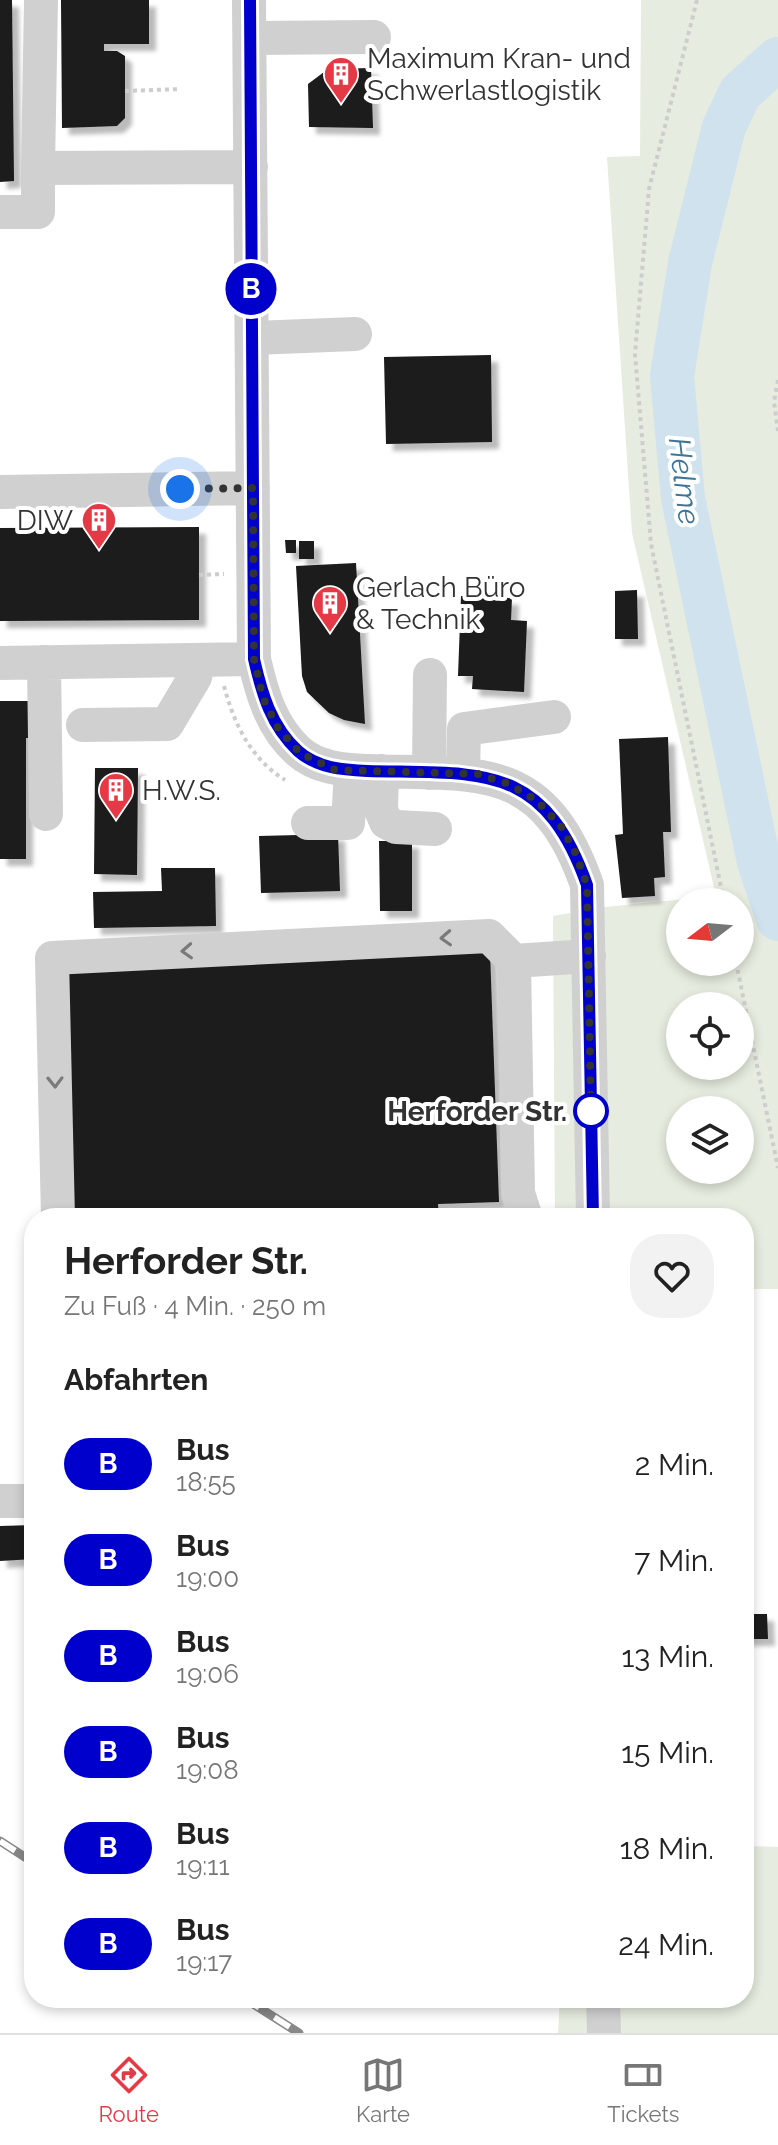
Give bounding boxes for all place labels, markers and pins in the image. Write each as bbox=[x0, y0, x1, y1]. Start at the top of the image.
place label: Maximum Kran- und Schwerlastlogistik bbox=[367, 42, 631, 107]
building icon: Maximum Kran- und Schwerlastlogistik bbox=[322, 55, 360, 105]
building icon: DIW bbox=[80, 501, 118, 551]
place label: DIW bbox=[17, 504, 73, 537]
place label: Gerlach Büro & Technik bbox=[356, 571, 525, 636]
building icon: Gerlach Büro & Technik bbox=[311, 584, 349, 634]
building icon: H.W.S. bbox=[97, 771, 135, 821]
place label: H.W.S. bbox=[142, 774, 221, 807]
marker: Herforder Str. bbox=[574, 1094, 608, 1128]
place label: Herforder Str. bbox=[387, 1095, 567, 1128]

